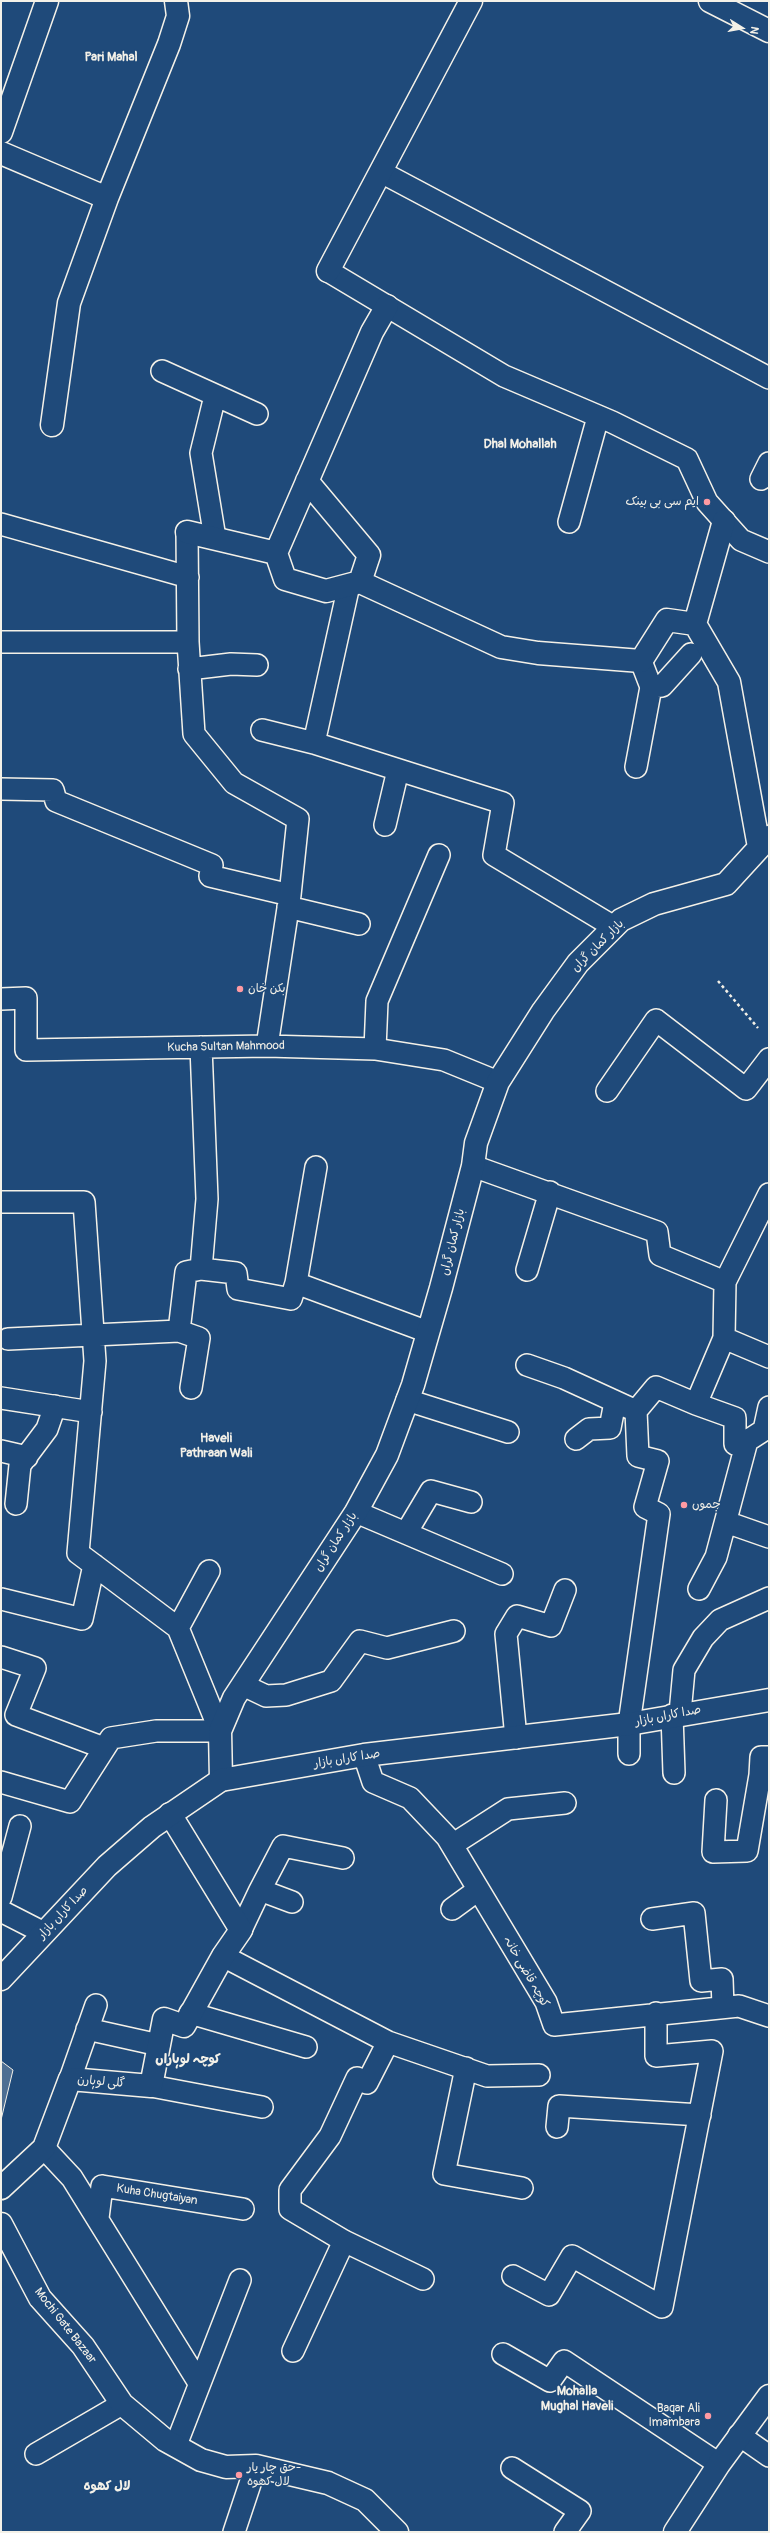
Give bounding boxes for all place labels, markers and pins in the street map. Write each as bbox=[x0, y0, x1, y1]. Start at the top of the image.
place label: ایم سی بی بینک bbox=[626, 495, 699, 509]
marker: ایم سی بی بینک bbox=[702, 497, 712, 507]
place label: بکن خان bbox=[248, 982, 286, 996]
marker: بکن خان bbox=[235, 984, 245, 994]
place label: جموں bbox=[692, 1498, 721, 1512]
marker: جموں bbox=[679, 1500, 689, 1510]
place label: Baqar Ali Imambara bbox=[648, 2402, 700, 2430]
marker: Baqar Ali Imambara bbox=[703, 2411, 713, 2421]
place label: حق چار یار- لال کھوہ bbox=[247, 2461, 301, 2489]
marker: حق چار یار- لال کھوہ bbox=[234, 2470, 244, 2480]

